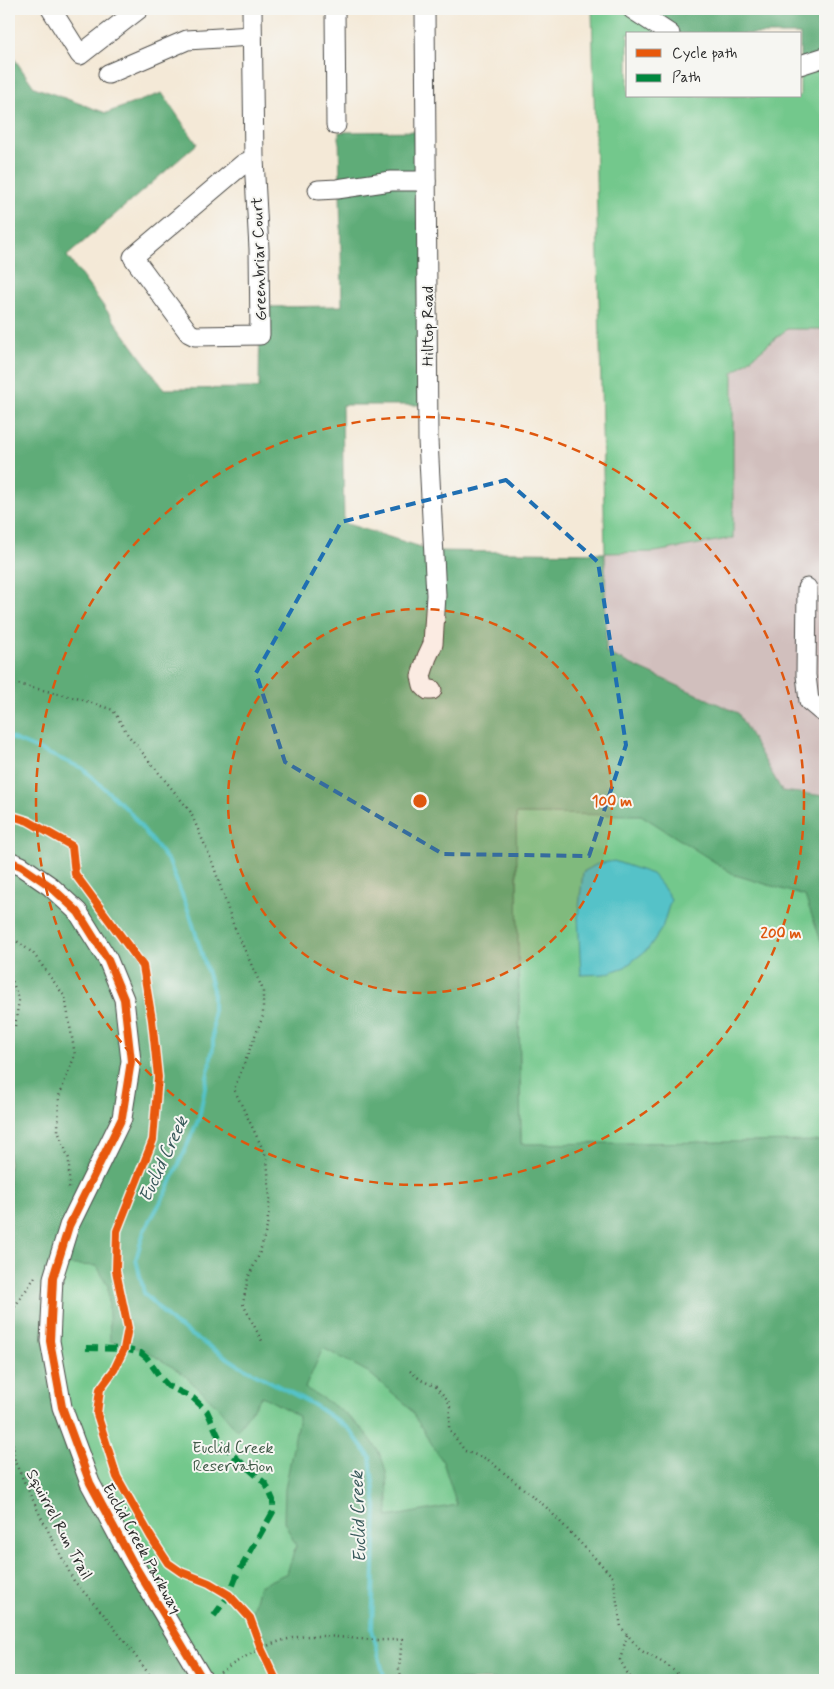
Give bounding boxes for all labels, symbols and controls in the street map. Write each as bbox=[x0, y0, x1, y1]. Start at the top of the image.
legend bbox=[626, 32, 802, 98]
text: Cycle path bbox=[672, 44, 737, 64]
text: Path bbox=[672, 68, 701, 88]
street label: Greenbriar Court bbox=[247, 196, 272, 321]
street label: Hilltop Road bbox=[418, 286, 439, 366]
centre of rings bbox=[411, 792, 429, 810]
text: 100 m bbox=[592, 792, 632, 812]
text: 200 m bbox=[761, 924, 802, 944]
water label: Euclid Creek bbox=[134, 1112, 195, 1206]
park label: Euclid Creek Reservation bbox=[192, 1438, 274, 1477]
street label: Squirrel Run Trail bbox=[21, 1466, 97, 1584]
water label: Euclid Creek bbox=[345, 1470, 373, 1563]
street label: Euclid Creek Parkway bbox=[97, 1480, 186, 1618]

